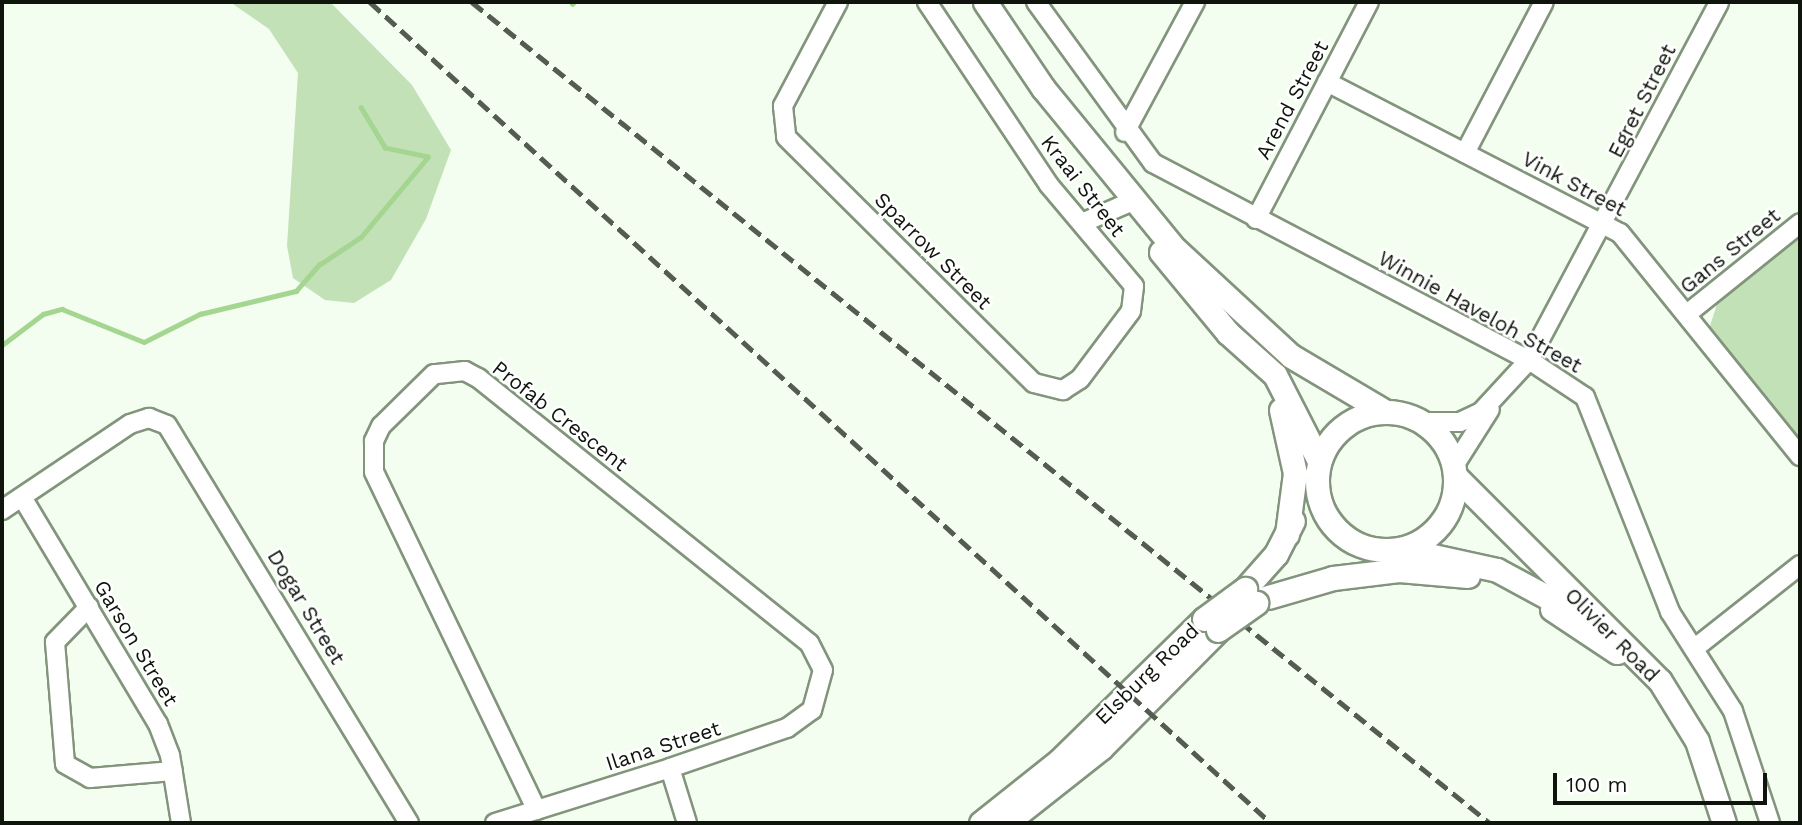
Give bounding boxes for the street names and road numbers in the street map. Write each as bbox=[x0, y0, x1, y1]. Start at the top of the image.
street label: Arend Street bbox=[1250, 36, 1334, 164]
street label: Egret Street bbox=[1603, 40, 1681, 162]
street label: Kraai Street bbox=[1036, 130, 1130, 242]
street label: Vink Street bbox=[1518, 146, 1630, 222]
street label: Sparrow Street bbox=[869, 187, 997, 315]
street label: Gans Street bbox=[1675, 203, 1785, 299]
street label: Winnie Haveloh Street bbox=[1374, 245, 1586, 379]
street label: Profab Crescent bbox=[487, 355, 633, 477]
street label: Dogar Street bbox=[262, 545, 350, 669]
street label: Garson Street bbox=[89, 576, 183, 710]
street label: Olivier Road bbox=[1559, 582, 1665, 688]
street label: Elsburg Road bbox=[1090, 618, 1204, 730]
street label: Ilana Street bbox=[602, 716, 724, 776]

